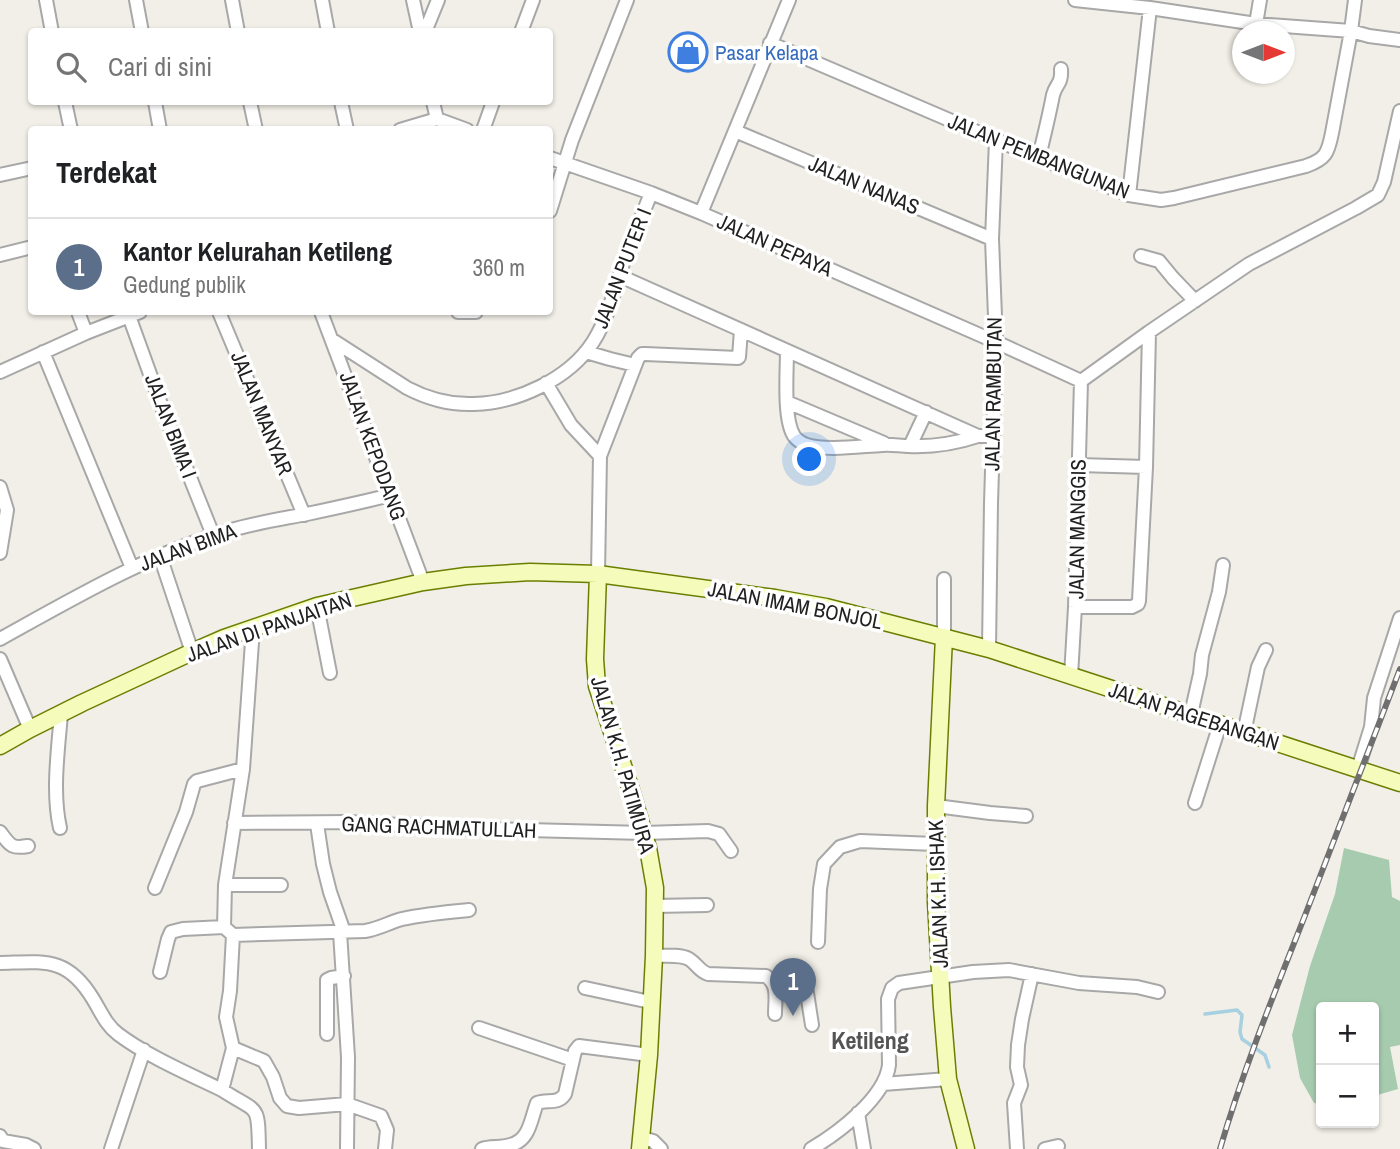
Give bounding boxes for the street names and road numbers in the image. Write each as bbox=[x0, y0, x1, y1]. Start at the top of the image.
street label: JALAN PEMBANGUNAN bbox=[944, 106, 1134, 206]
street label: JALAN NANAS bbox=[804, 149, 924, 221]
street label: JALAN PUTER I bbox=[586, 204, 658, 332]
street label: JALAN PEPAYA bbox=[713, 207, 838, 284]
street label: JALAN RAMBUTAN bbox=[977, 317, 1009, 471]
street label: JALAN MANYAR bbox=[224, 347, 300, 479]
street label: JALAN KEPODANG bbox=[333, 368, 413, 524]
street label: JALAN BIMA I bbox=[138, 370, 204, 482]
street label: JALAN MANGGIS bbox=[1061, 459, 1093, 599]
street label: JALAN BIMA bbox=[136, 516, 241, 578]
street label: JALAN IMAM BONJOL bbox=[705, 574, 885, 636]
street label: JALAN DI PANJAITAN bbox=[183, 585, 355, 669]
street label: JALAN K.H. PATIMURA bbox=[584, 673, 662, 857]
street label: JALAN PAGEBANGAN bbox=[1105, 675, 1283, 757]
street label: GANG RACHMATULLAH bbox=[341, 809, 537, 845]
street label: JALAN K.H. ISHAK bbox=[921, 819, 955, 969]

